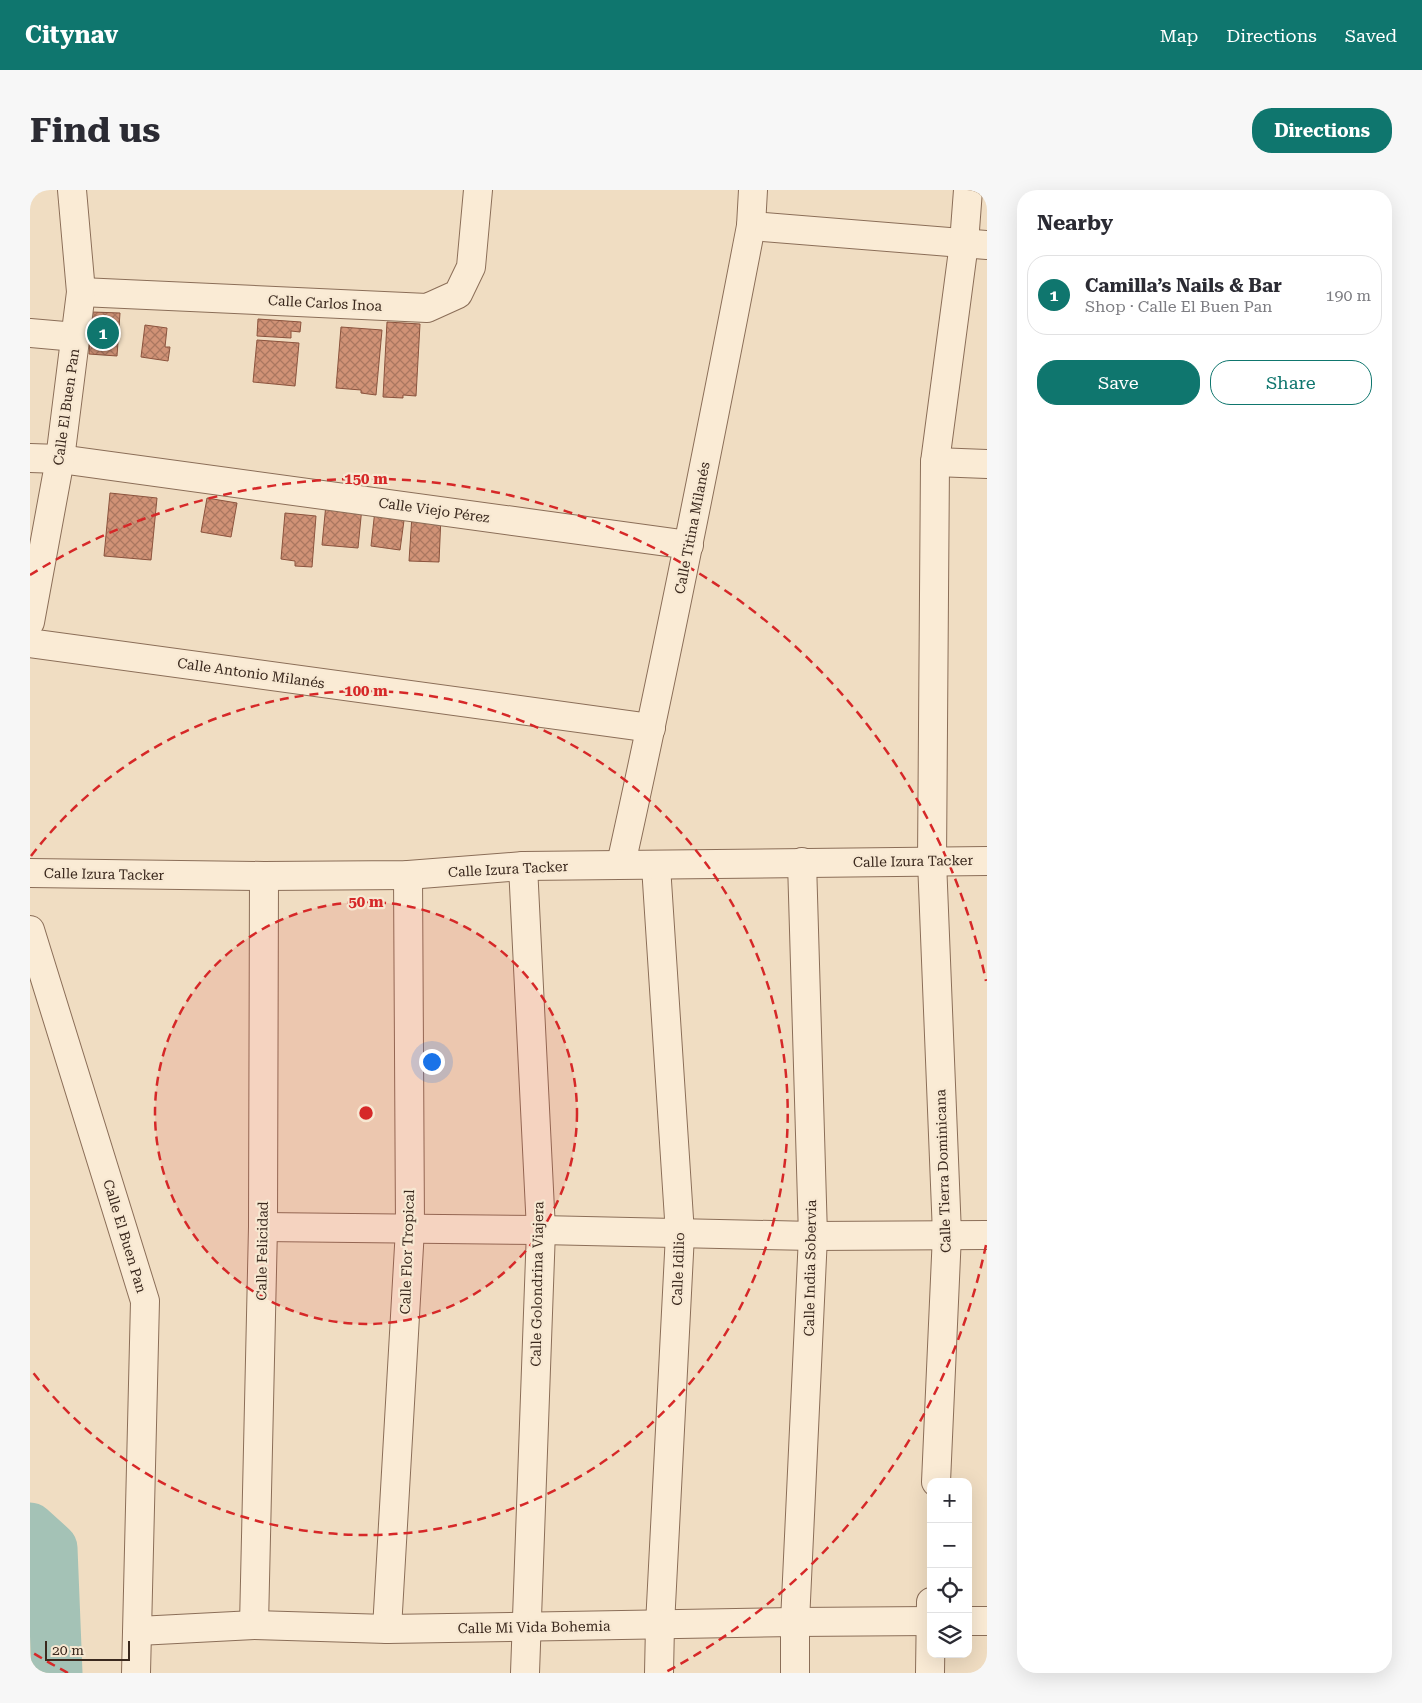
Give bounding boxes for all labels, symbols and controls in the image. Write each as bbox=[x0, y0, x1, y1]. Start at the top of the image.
text: Citynav bbox=[25, 21, 118, 49]
text: Map bbox=[1160, 25, 1198, 46]
text: Directions bbox=[1226, 25, 1317, 46]
text: Saved bbox=[1345, 25, 1397, 46]
button: Directions bbox=[1252, 108, 1392, 153]
text: Find us bbox=[30, 110, 160, 151]
text: Nearby bbox=[1037, 211, 1113, 235]
text: Camilla’s Nails & Bar bbox=[1085, 274, 1282, 297]
text: 1 bbox=[1050, 286, 1058, 305]
text: 190 m bbox=[1325, 286, 1371, 305]
street label: Calle Carlos Inoa bbox=[267, 292, 383, 314]
text: Shop · Calle El Buen Pan bbox=[1085, 297, 1272, 316]
pin: 1 bbox=[87, 314, 119, 352]
street label: Calle El Buen Pan bbox=[50, 348, 82, 466]
button: Save bbox=[1037, 360, 1200, 405]
button: Share bbox=[1210, 360, 1372, 405]
street label: Calle Titina Milanés bbox=[671, 460, 713, 595]
text: 150 m bbox=[344, 470, 388, 488]
street label: Calle Viejo Pérez bbox=[377, 494, 491, 526]
street label: Calle Antonio Milanés bbox=[176, 655, 326, 691]
text: 100 m bbox=[344, 682, 388, 700]
street label: Calle Izura Tacker bbox=[853, 852, 974, 870]
street label: Calle Izura Tacker bbox=[447, 858, 569, 880]
street label: Calle Izura Tacker bbox=[44, 865, 165, 883]
text: 50 m bbox=[348, 893, 384, 911]
your location bbox=[419, 1049, 445, 1075]
street label: Calle Tierra Dominicana bbox=[932, 1088, 954, 1253]
centre of rings bbox=[357, 1104, 375, 1122]
street label: Calle El Buen Pan bbox=[100, 1177, 150, 1295]
street label: Calle Flor Tropical bbox=[397, 1189, 417, 1315]
street label: Calle India Sobervia bbox=[801, 1199, 819, 1337]
street label: Calle Felicidad bbox=[253, 1201, 271, 1301]
street label: Calle Golondrina Viajera bbox=[528, 1201, 546, 1367]
street label: Calle Idilio bbox=[669, 1232, 687, 1306]
map controls bbox=[927, 1478, 972, 1658]
button: + bbox=[927, 1478, 972, 1523]
button: − bbox=[927, 1523, 972, 1568]
button: locate bbox=[927, 1568, 972, 1613]
button: layers bbox=[927, 1613, 972, 1658]
street label: Calle Mi Vida Bohemia bbox=[457, 1618, 611, 1636]
scale bar bbox=[45, 1638, 130, 1661]
text: 20 m bbox=[52, 1642, 84, 1658]

